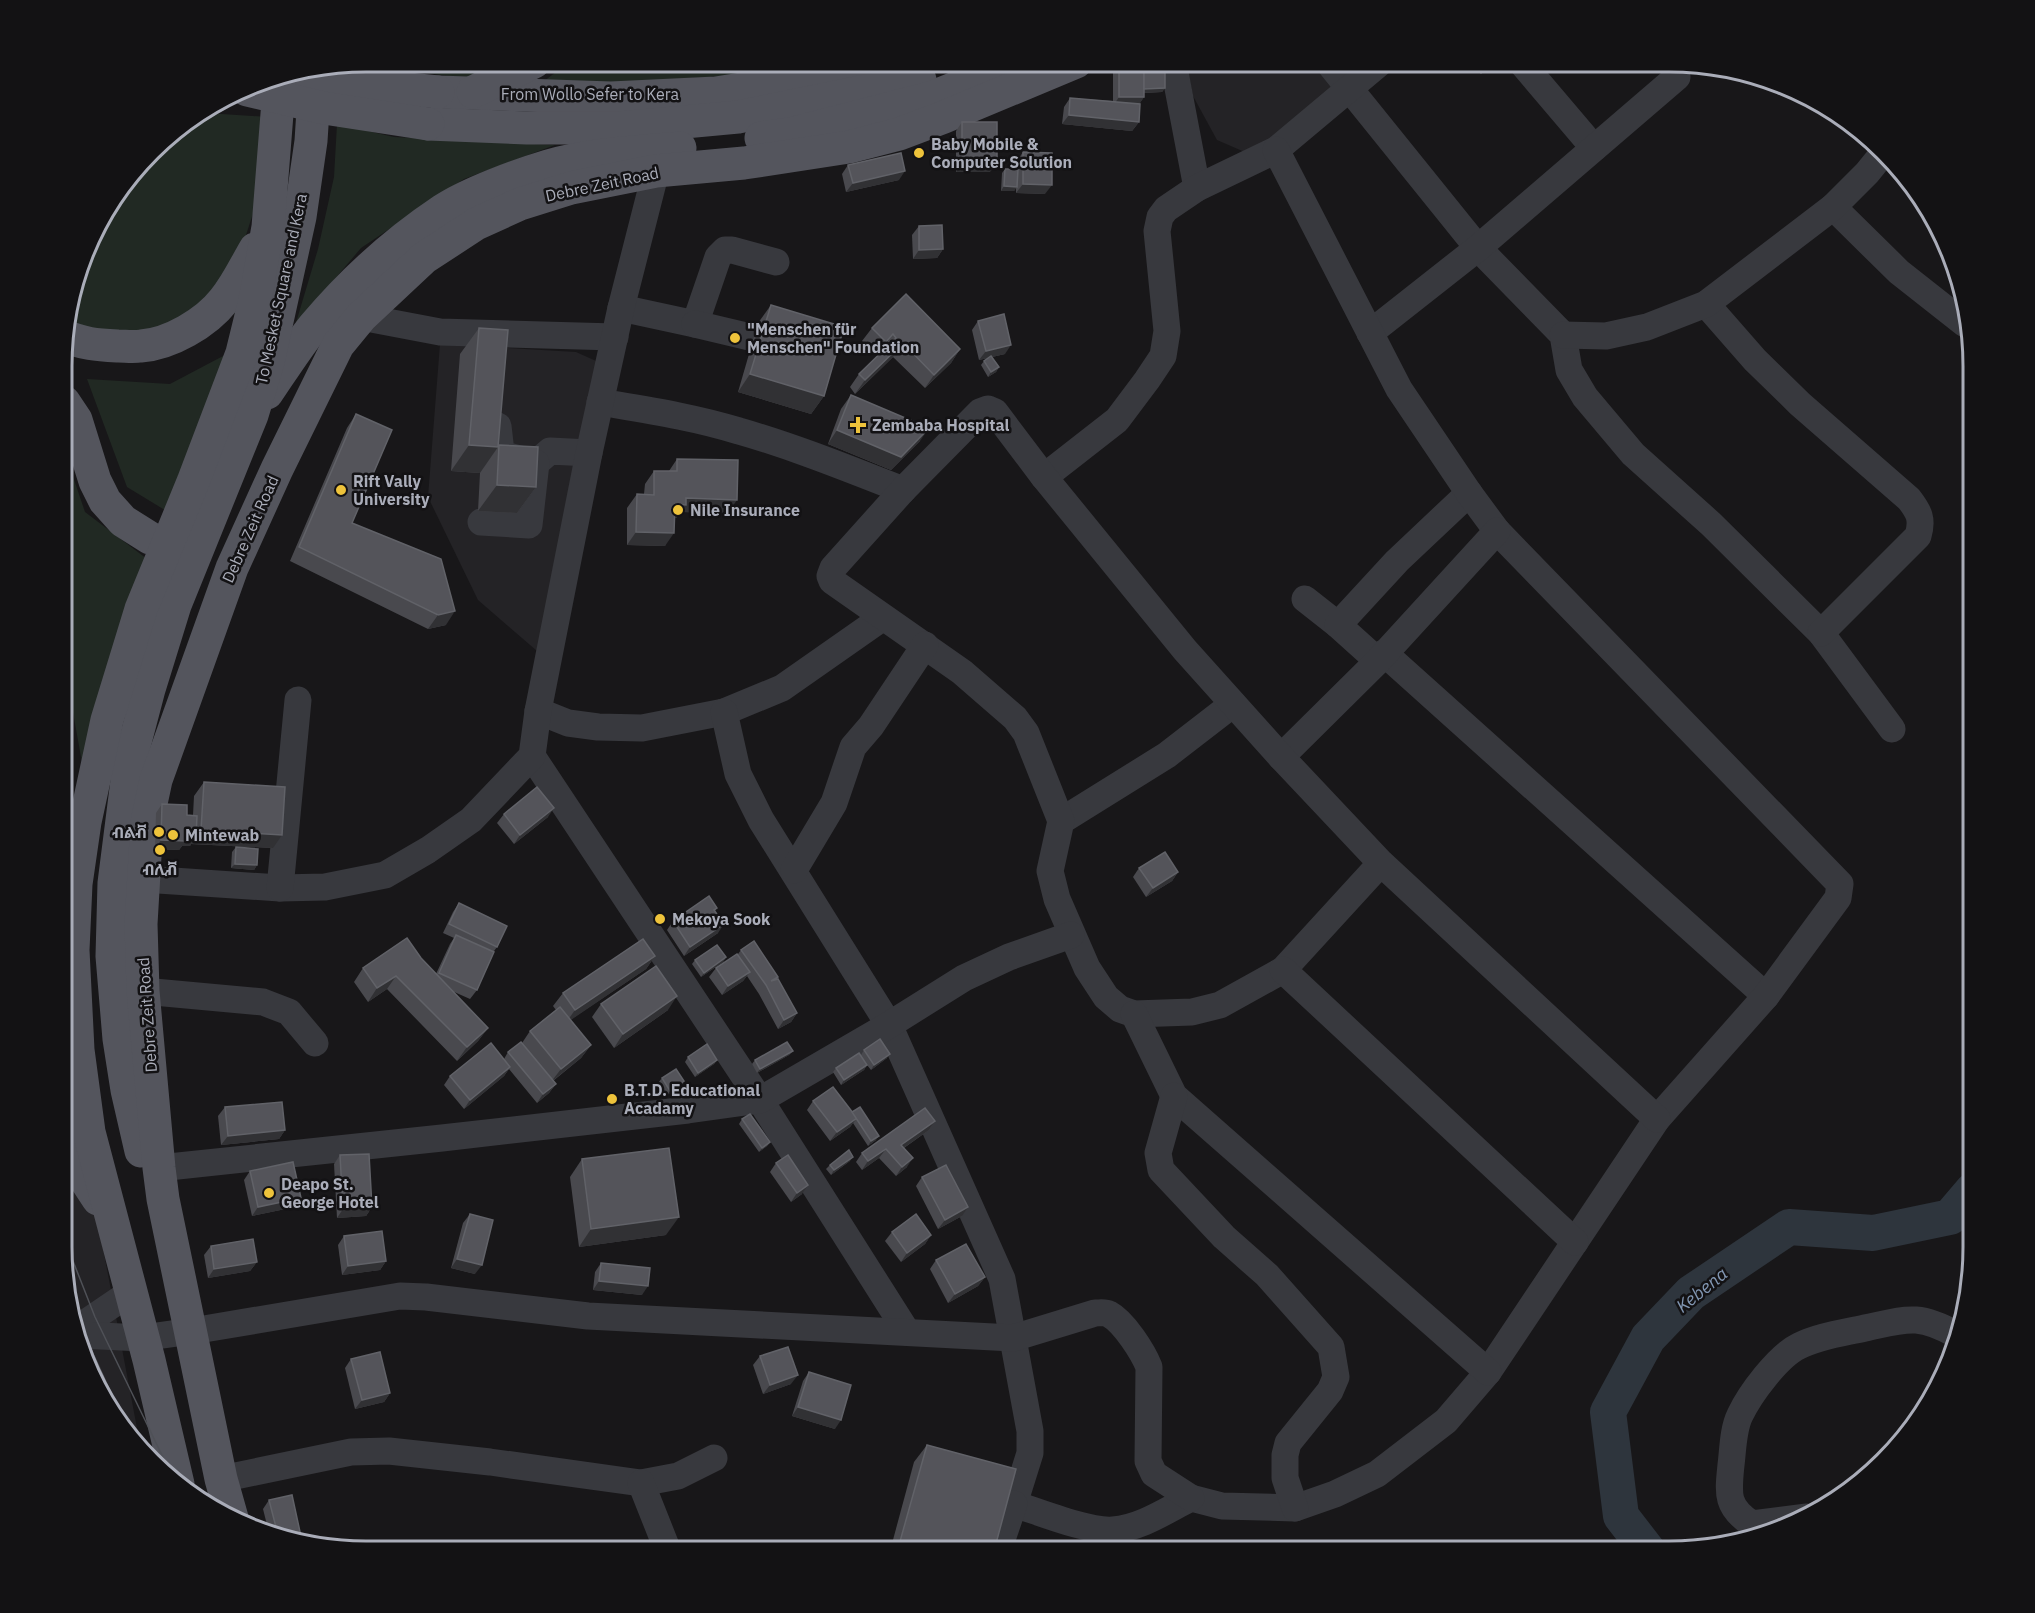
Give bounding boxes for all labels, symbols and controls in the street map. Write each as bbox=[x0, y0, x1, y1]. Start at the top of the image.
street label: From Wollo Sefer to Kera bbox=[501, 84, 680, 104]
place label: Baby Mobile & Computer Solution bbox=[931, 134, 1072, 172]
marker: Baby Mobile & Computer Solution bbox=[912, 146, 926, 160]
street label: Debre Zeit Road bbox=[544, 162, 660, 206]
street label: To Mesket Square and Kera bbox=[251, 191, 311, 386]
place label: "Menschen für Menschen" Foundation bbox=[747, 319, 919, 357]
marker: "Menschen für Menschen" Foundation bbox=[728, 331, 742, 345]
place label: Zembaba Hospital bbox=[872, 415, 1010, 435]
marker: Zembaba Hospital bbox=[849, 416, 867, 434]
place label: Rift Vally University bbox=[353, 471, 430, 509]
street label: Debre Zeit Road bbox=[217, 472, 283, 586]
marker: Rift Vally University bbox=[334, 483, 348, 497]
place label: Nile Insurance bbox=[690, 500, 800, 520]
marker: Nile Insurance bbox=[671, 503, 685, 517]
place label: ብልቭ bbox=[112, 822, 147, 842]
marker: ብልቭ bbox=[152, 825, 166, 839]
place label: Mintewab bbox=[185, 825, 260, 845]
marker: Mintewab bbox=[166, 828, 180, 842]
marker: ብሊቭ bbox=[153, 843, 167, 857]
place label: ብሊቭ bbox=[142, 859, 178, 879]
place label: Mekoya Sook bbox=[672, 909, 771, 929]
marker: Mekoya Sook bbox=[653, 912, 667, 926]
street label: Debre Zeit Road bbox=[133, 957, 161, 1073]
place label: B.T.D. Educational Acadamy bbox=[624, 1080, 760, 1118]
marker: B.T.D. Educational Acadamy bbox=[605, 1092, 619, 1106]
place label: Deapo St. George Hotel bbox=[281, 1174, 379, 1212]
marker: Deapo St. George Hotel bbox=[262, 1186, 276, 1200]
water label: Kebena bbox=[1671, 1262, 1732, 1317]

